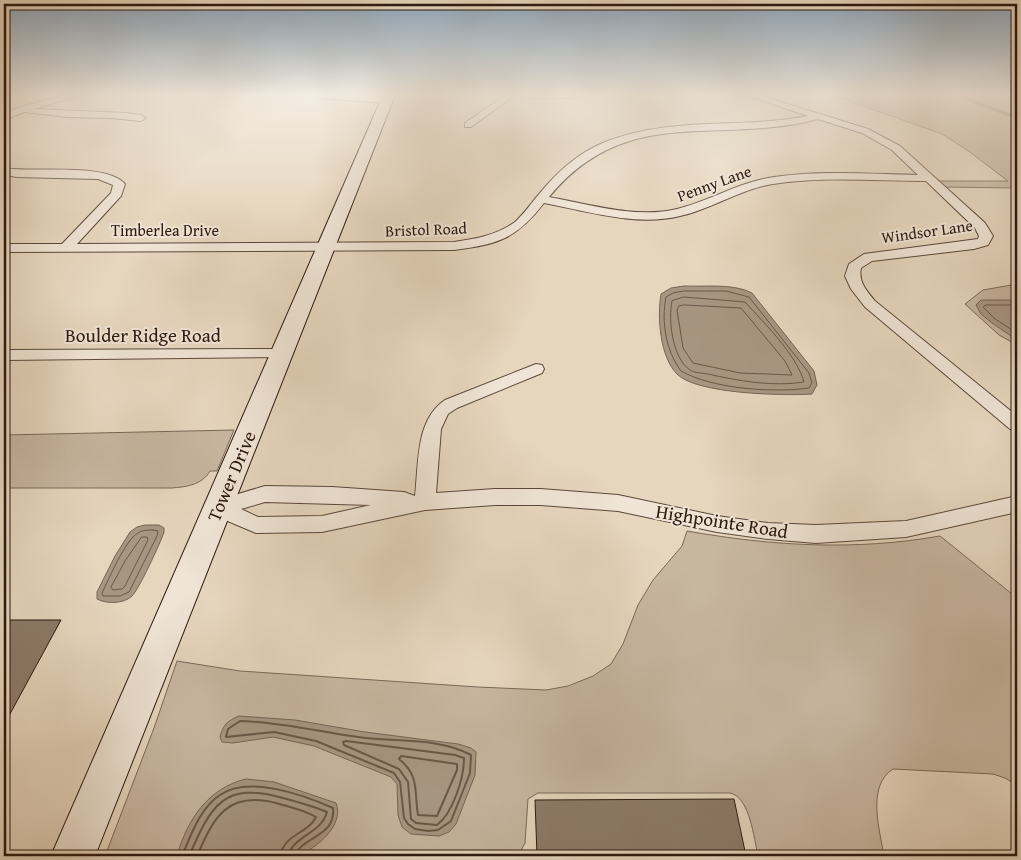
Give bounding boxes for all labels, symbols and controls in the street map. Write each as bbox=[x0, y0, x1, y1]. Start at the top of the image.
street label: Penny Lane bbox=[674, 158, 754, 208]
street label: Windsor Lane bbox=[880, 213, 974, 249]
street label: Bristol Road bbox=[385, 216, 468, 242]
street label: Timberlea Drive bbox=[111, 218, 219, 242]
street label: Boulder Ridge Road bbox=[65, 321, 222, 349]
street label: Tower Drive bbox=[199, 426, 263, 526]
street label: Highpointe Road bbox=[654, 497, 791, 545]

